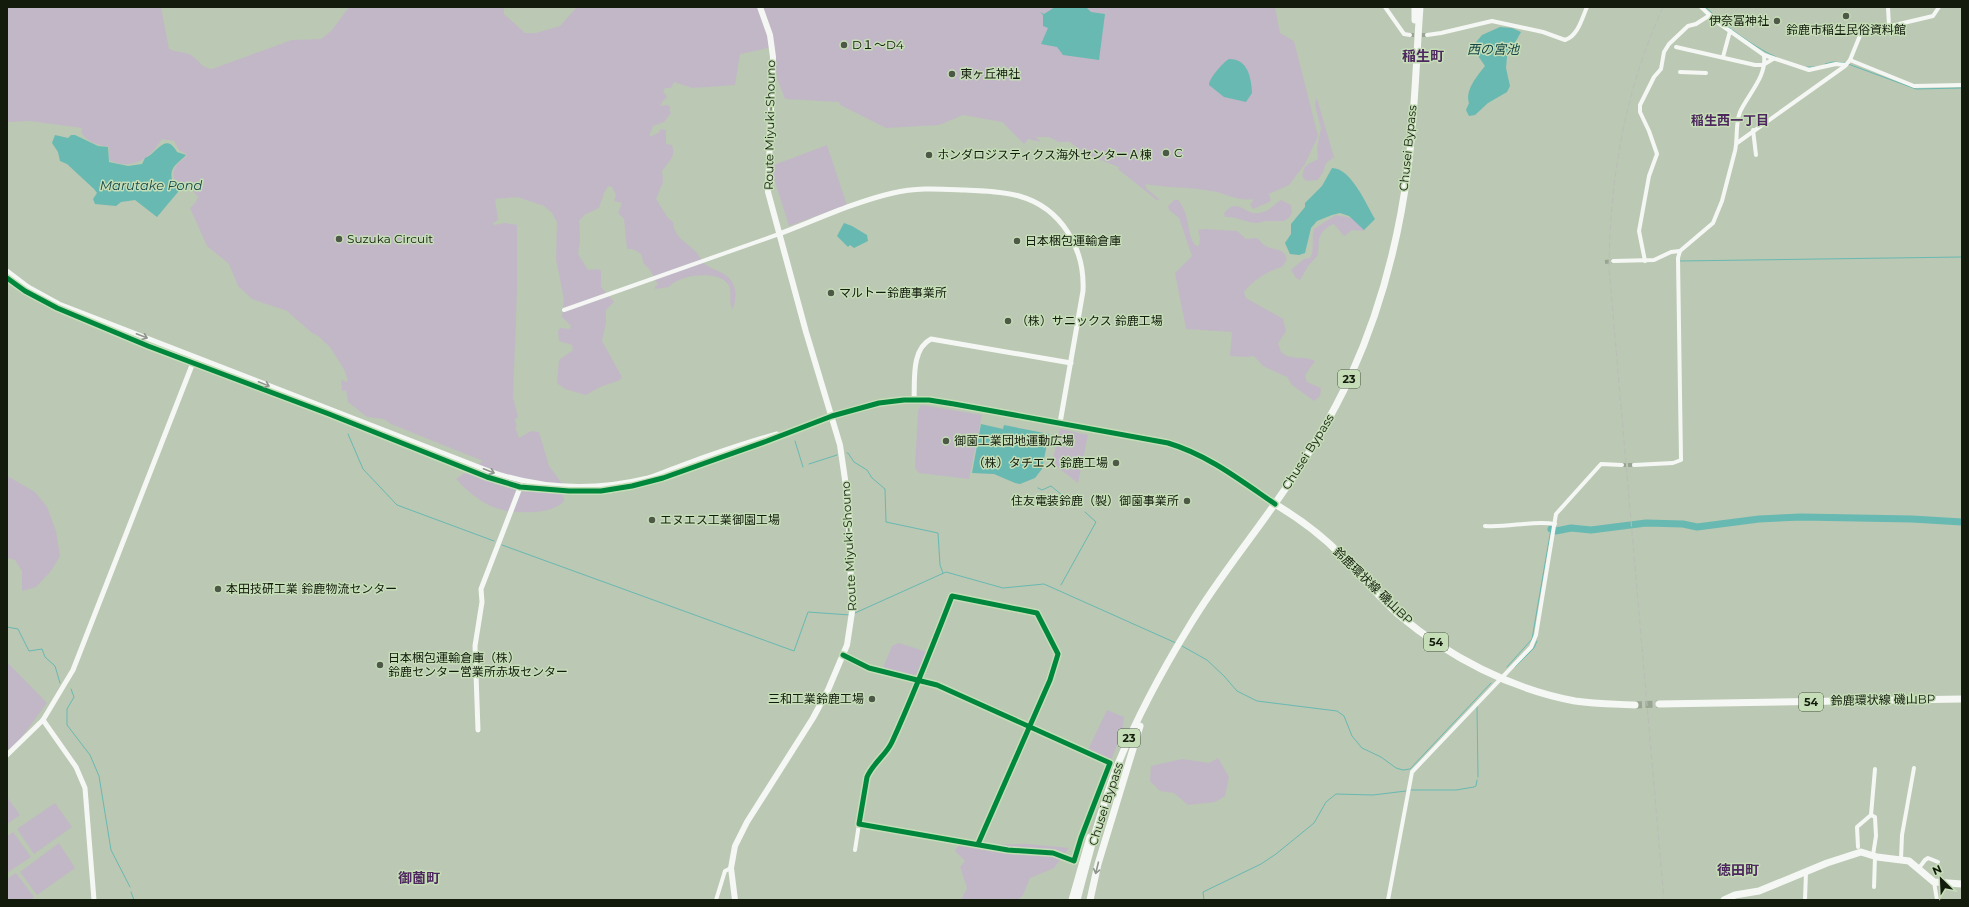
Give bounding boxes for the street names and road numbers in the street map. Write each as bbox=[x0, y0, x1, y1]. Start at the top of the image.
street label: Route Miyuki-Shouno bbox=[761, 60, 778, 190]
street label: Chusei Bypass bbox=[1396, 104, 1420, 192]
road number: 23 bbox=[1338, 370, 1360, 388]
street label: Chusei Bypass bbox=[1278, 411, 1337, 492]
street label: Route Miyuki-Shouno bbox=[838, 481, 859, 611]
street label: 鈴鹿環状線 磯山BP bbox=[1330, 544, 1416, 627]
road number: 54 bbox=[1424, 633, 1448, 651]
street label: 鈴鹿環状線 磯山BP bbox=[1830, 691, 1936, 708]
road number: 54 bbox=[1799, 693, 1823, 711]
road number: 23 bbox=[1118, 729, 1140, 747]
street label: Chusei Bypass bbox=[1085, 760, 1126, 847]

